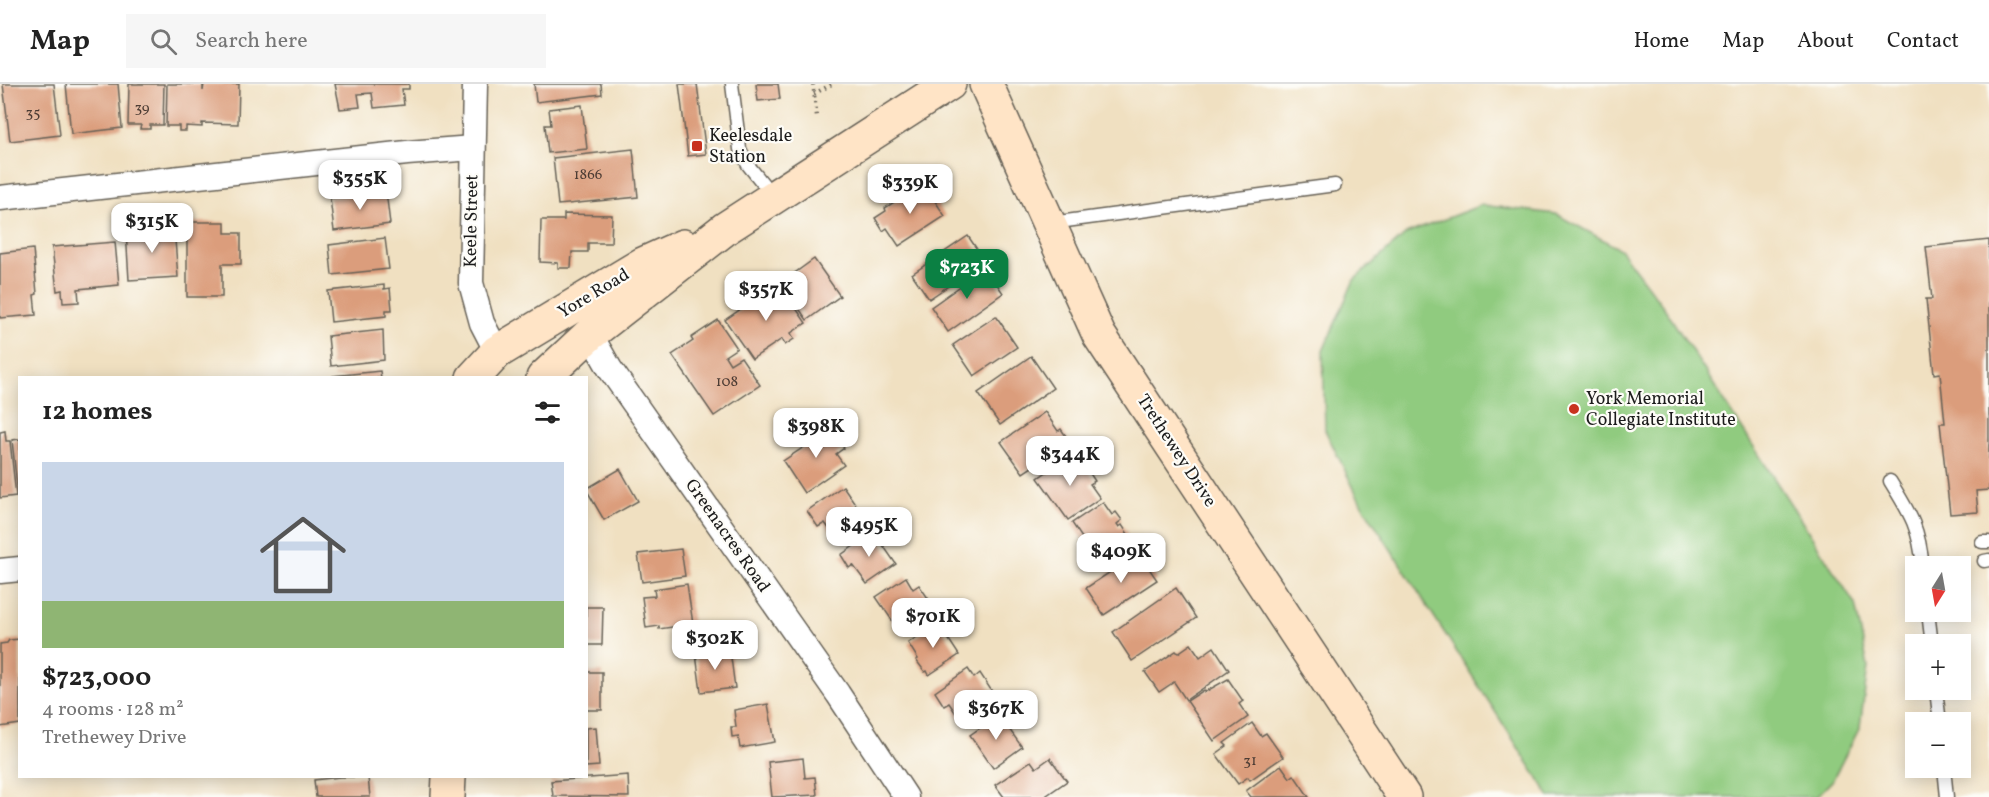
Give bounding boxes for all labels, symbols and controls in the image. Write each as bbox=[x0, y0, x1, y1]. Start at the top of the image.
search box bbox=[126, 14, 546, 68]
text: Map bbox=[30, 22, 90, 61]
icon: search bbox=[147, 25, 180, 58]
text: Search here bbox=[195, 26, 308, 57]
text: Home bbox=[1634, 27, 1689, 56]
text: Map bbox=[1722, 27, 1764, 56]
text: About bbox=[1797, 27, 1854, 56]
text: Contact bbox=[1887, 27, 1959, 56]
house number: 39 bbox=[134, 98, 150, 119]
house number: 35 bbox=[26, 103, 40, 124]
place label: Keelesdale Station bbox=[709, 124, 792, 170]
marker: Keelesdale Station bbox=[690, 139, 704, 153]
pin: $355K bbox=[318, 160, 402, 211]
pin: $339K bbox=[868, 164, 952, 215]
text: $355K bbox=[332, 165, 388, 193]
house number: 1866 bbox=[574, 165, 602, 186]
text: $339K bbox=[882, 169, 938, 197]
street label: Keele Street bbox=[459, 174, 485, 268]
pin: $315K bbox=[110, 203, 194, 254]
text: $315K bbox=[125, 208, 179, 236]
pin: $723K bbox=[925, 249, 1009, 300]
text: $723K bbox=[939, 254, 995, 282]
street label: Yore Road bbox=[553, 263, 635, 325]
pin: $357K bbox=[724, 271, 808, 322]
text: $357K bbox=[738, 276, 794, 304]
house number: 108 bbox=[716, 372, 738, 393]
place label: York Memorial Collegiate Institute bbox=[1586, 387, 1736, 433]
street label: Trethewey Drive bbox=[1130, 390, 1222, 512]
text: 12 homes bbox=[42, 394, 153, 430]
icon: filters bbox=[531, 396, 564, 429]
marker: York Memorial Collegiate Institute bbox=[1567, 402, 1581, 416]
pin: $398K bbox=[774, 408, 858, 459]
text: $398K bbox=[787, 413, 845, 441]
pin: $344K bbox=[1028, 436, 1112, 487]
text: $344K bbox=[1040, 441, 1100, 469]
street label: Greenacres Road bbox=[678, 474, 776, 598]
icon: home bbox=[249, 501, 357, 609]
pin: $495K bbox=[827, 507, 911, 558]
text: $495K bbox=[840, 512, 898, 540]
pin: $409K bbox=[1079, 533, 1163, 584]
text: $409K bbox=[1091, 538, 1151, 566]
north arrow bbox=[1905, 556, 1971, 622]
map controls bbox=[1905, 556, 1971, 778]
pin: $701K bbox=[891, 598, 975, 649]
text: $701K bbox=[906, 603, 960, 631]
pin: $302K bbox=[673, 620, 757, 671]
text: $302K bbox=[686, 625, 744, 653]
button: + bbox=[1905, 634, 1971, 700]
text: $723,000 bbox=[42, 660, 151, 696]
pin: $367K bbox=[954, 690, 1038, 741]
text: $367K bbox=[968, 695, 1024, 723]
text: 4 rooms · 128 m² bbox=[42, 696, 184, 724]
button: − bbox=[1905, 712, 1971, 778]
text: Trethewey Drive bbox=[42, 724, 187, 752]
house number: 31 bbox=[1243, 751, 1257, 772]

